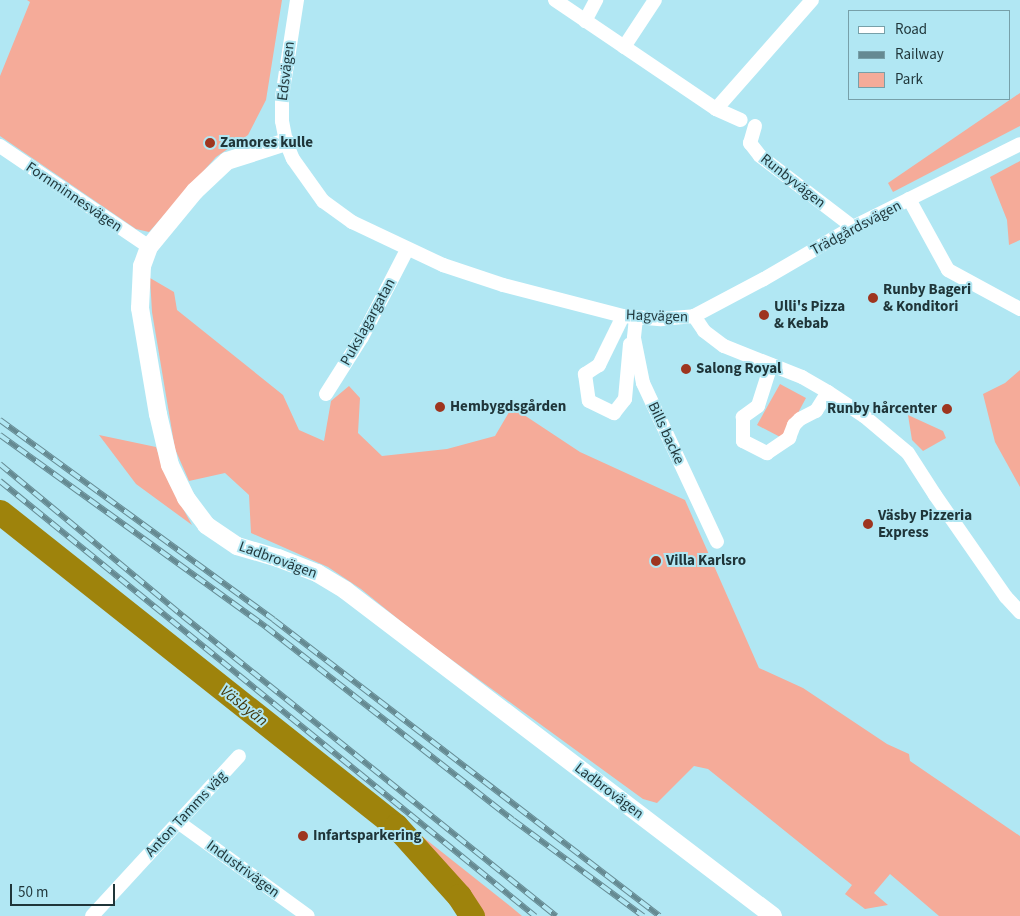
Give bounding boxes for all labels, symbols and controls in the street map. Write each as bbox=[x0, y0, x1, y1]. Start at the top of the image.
legend bbox=[848, 10, 1010, 100]
text: Road bbox=[895, 19, 927, 40]
street label: Edsvägen bbox=[273, 40, 299, 102]
text: Railway bbox=[895, 44, 944, 65]
text: Park bbox=[895, 69, 923, 90]
place label: Zamores kulle bbox=[220, 134, 313, 152]
marker: Zamores kulle bbox=[204, 137, 216, 149]
street label: Runbyvägen bbox=[757, 150, 829, 212]
street label: Fornminnesvägen bbox=[22, 158, 126, 236]
street label: Trädgårdsvägen bbox=[808, 197, 904, 259]
street label: Pukslagargatan bbox=[337, 275, 399, 369]
place label: Runby Bageri & Konditori bbox=[883, 280, 971, 315]
marker: Runby Bageri & Konditori bbox=[867, 292, 879, 304]
place label: Ulli's Pizza & Kebab bbox=[774, 297, 845, 332]
street label: Hagvägen bbox=[626, 306, 688, 326]
marker: Ulli's Pizza & Kebab bbox=[758, 309, 770, 321]
place label: Salong Royal bbox=[696, 360, 781, 378]
marker: Salong Royal bbox=[680, 363, 692, 375]
place label: Hembygdsgården bbox=[450, 398, 566, 416]
street label: Bills backe bbox=[644, 399, 688, 467]
place label: Runby hårcenter bbox=[827, 400, 937, 418]
marker: Hembygdsgården bbox=[434, 401, 446, 413]
marker: Runby hårcenter bbox=[941, 403, 953, 415]
place label: Väsby Pizzeria Express bbox=[878, 506, 972, 541]
marker: Väsby Pizzeria Express bbox=[862, 518, 874, 530]
street label: Ladbrovägen bbox=[236, 538, 320, 582]
place label: Villa Karlsro bbox=[666, 552, 746, 570]
marker: Villa Karlsro bbox=[650, 555, 662, 567]
water label: Väsbyån bbox=[216, 681, 272, 731]
street label: Ladbrovägen bbox=[571, 759, 647, 823]
street label: Anton Tamms väg bbox=[142, 767, 230, 861]
place label: Infartsparkering bbox=[313, 827, 422, 845]
marker: Infartsparkering bbox=[297, 830, 309, 842]
street label: Industrivägen bbox=[203, 836, 283, 902]
scale bar bbox=[12, 874, 118, 906]
text: 50 m bbox=[18, 882, 48, 903]

